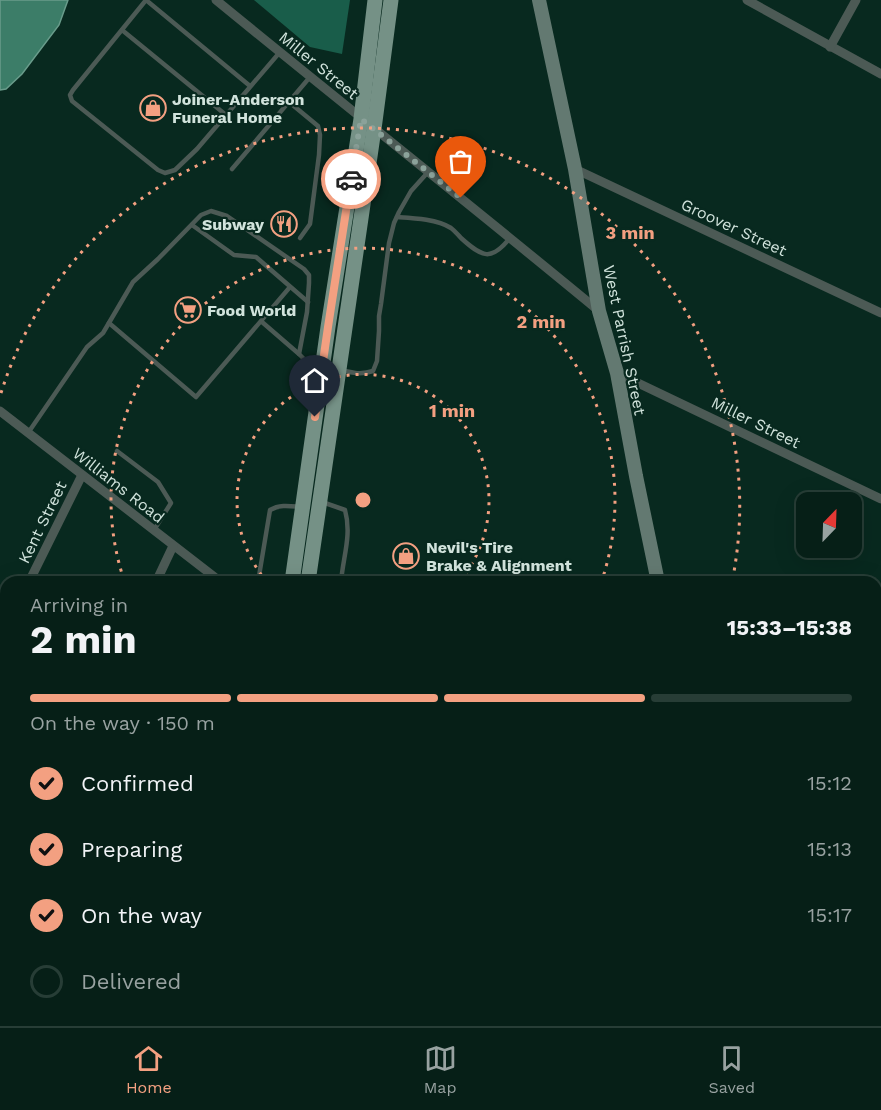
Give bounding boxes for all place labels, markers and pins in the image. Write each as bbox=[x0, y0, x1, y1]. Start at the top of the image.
place label: Joiner-Anderson Funeral Home bbox=[172, 90, 304, 127]
shop icon: Joiner-Anderson Funeral Home bbox=[138, 93, 168, 123]
pin bbox=[435, 136, 486, 198]
restaurant icon: Subway bbox=[269, 209, 299, 239]
place label: Subway bbox=[202, 215, 265, 234]
supermarket icon: Food World bbox=[173, 295, 203, 325]
place label: Food World bbox=[207, 301, 296, 320]
pin bbox=[289, 355, 340, 417]
centre of rings bbox=[353, 490, 373, 510]
place label: Nevil's Tire Brake & Alignment bbox=[426, 538, 572, 575]
shop icon: Nevil's Tire Brake & Alignment bbox=[391, 541, 421, 571]

